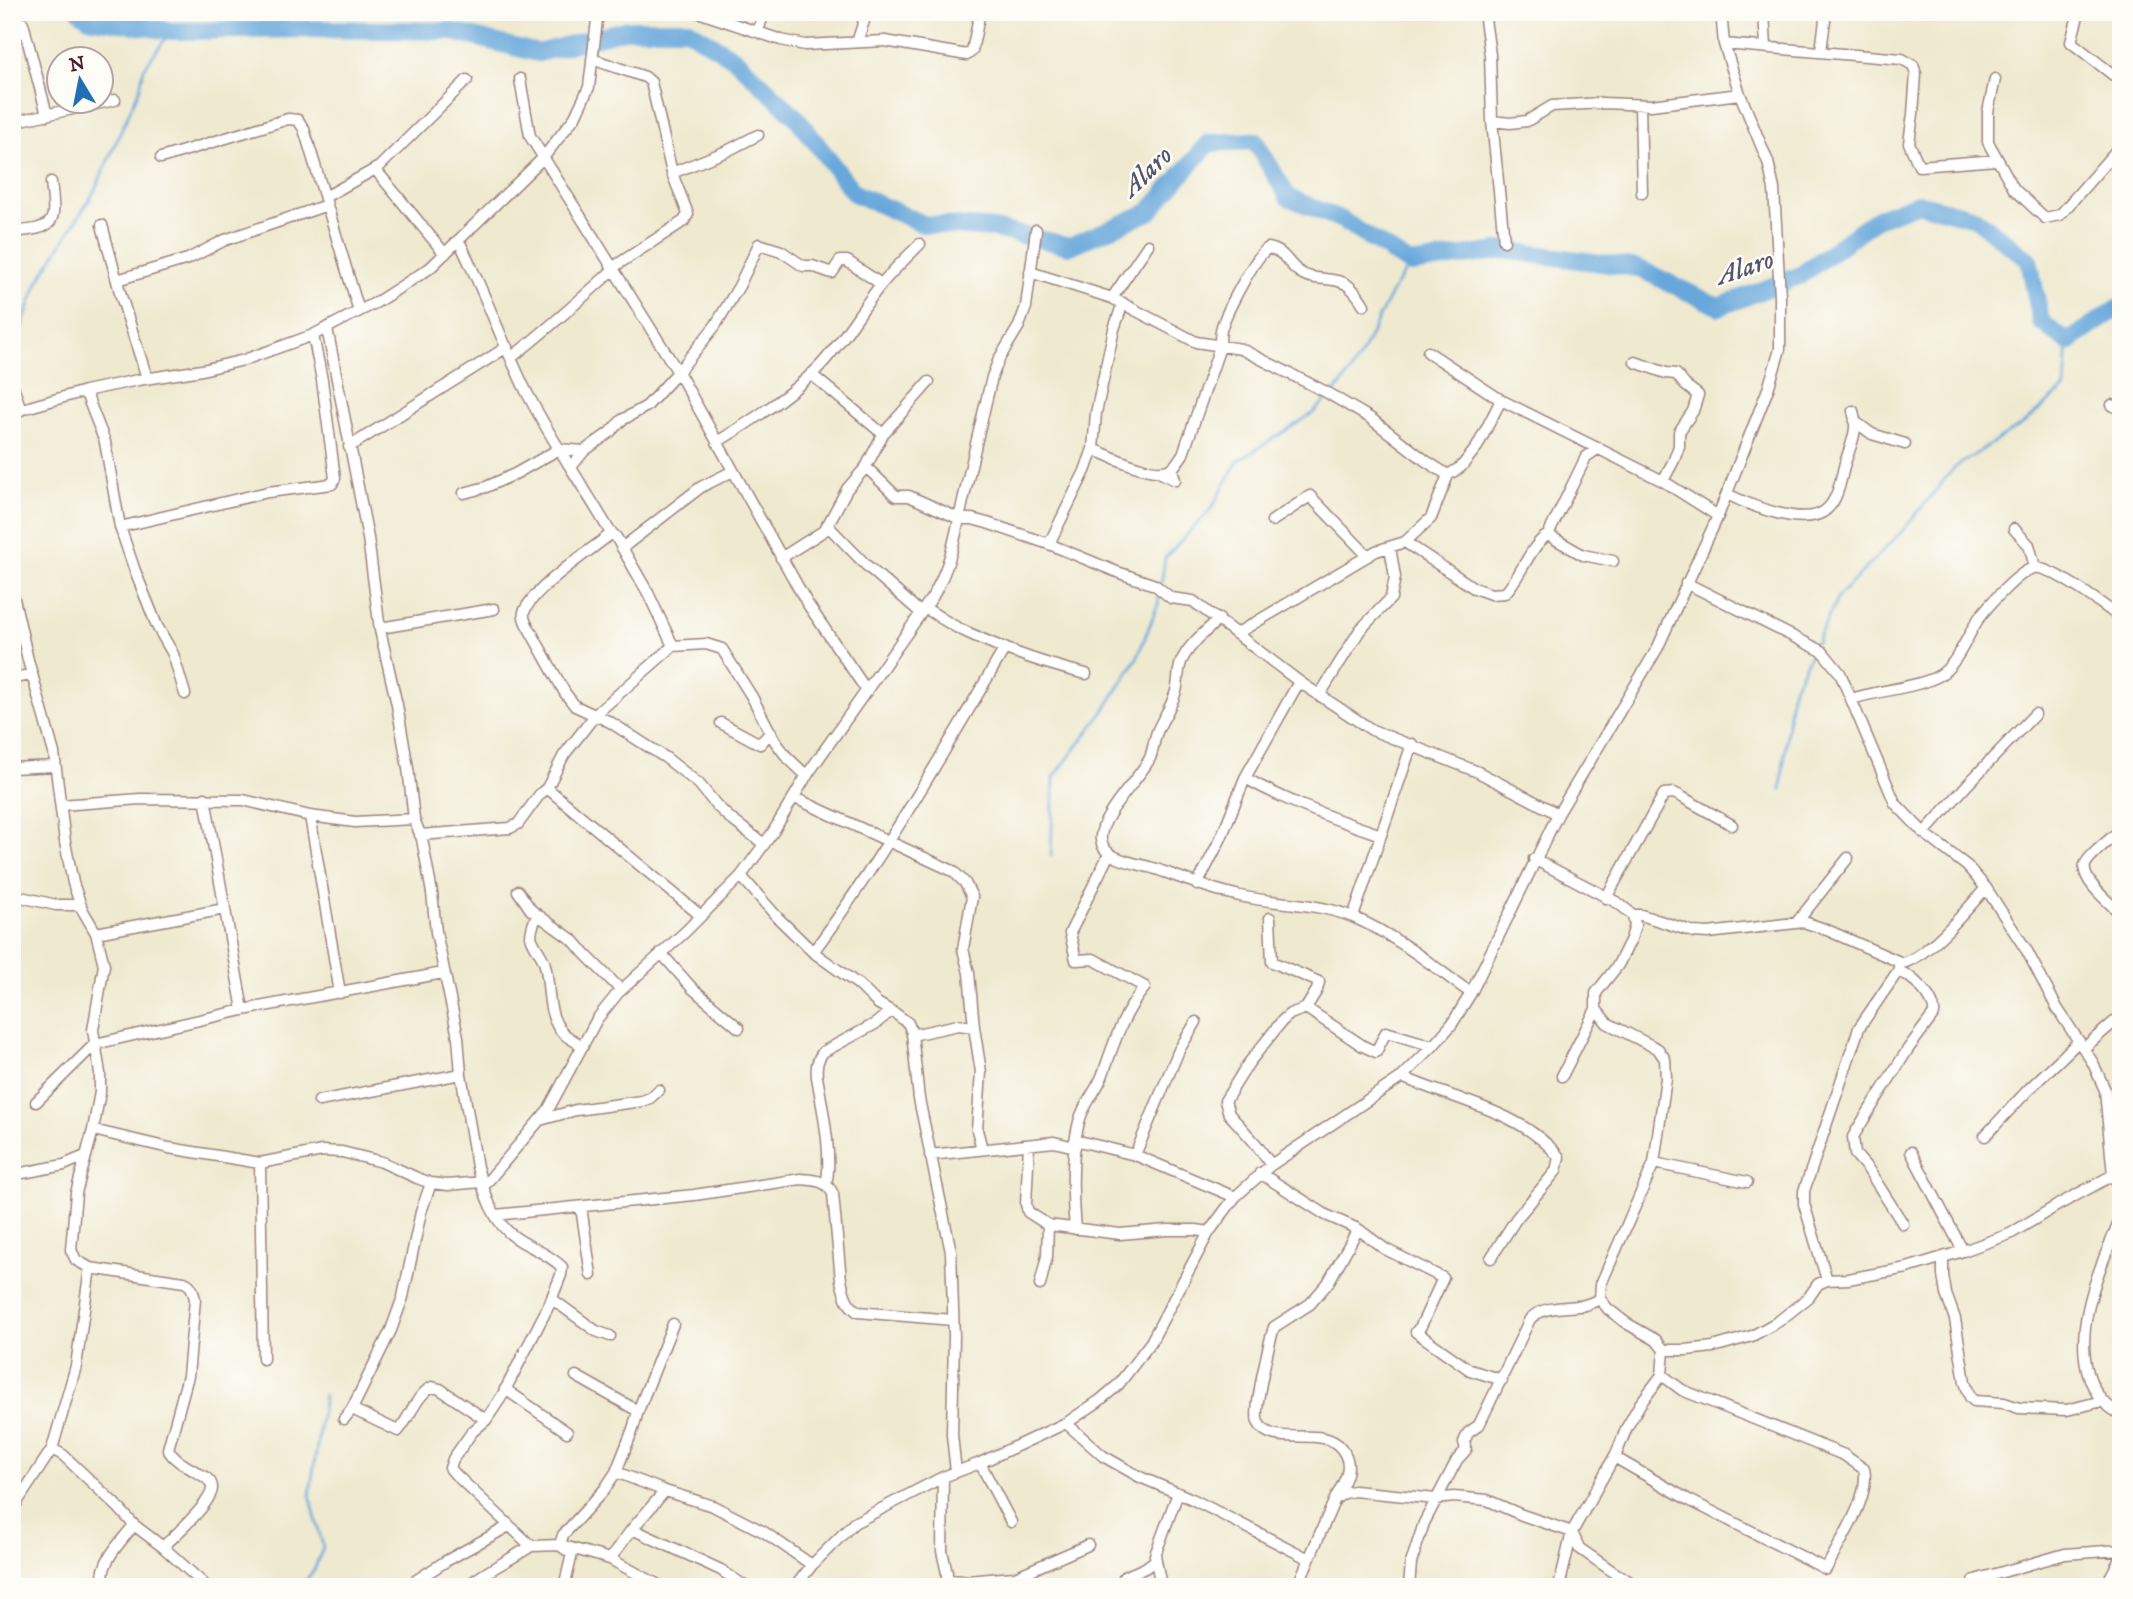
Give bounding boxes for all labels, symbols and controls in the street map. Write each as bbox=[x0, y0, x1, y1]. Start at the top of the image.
north arrow bbox=[46, 46, 116, 116]
text: N bbox=[68, 52, 87, 77]
water label: Alaro bbox=[1112, 138, 1180, 206]
water label: Alaro bbox=[1709, 242, 1779, 294]

